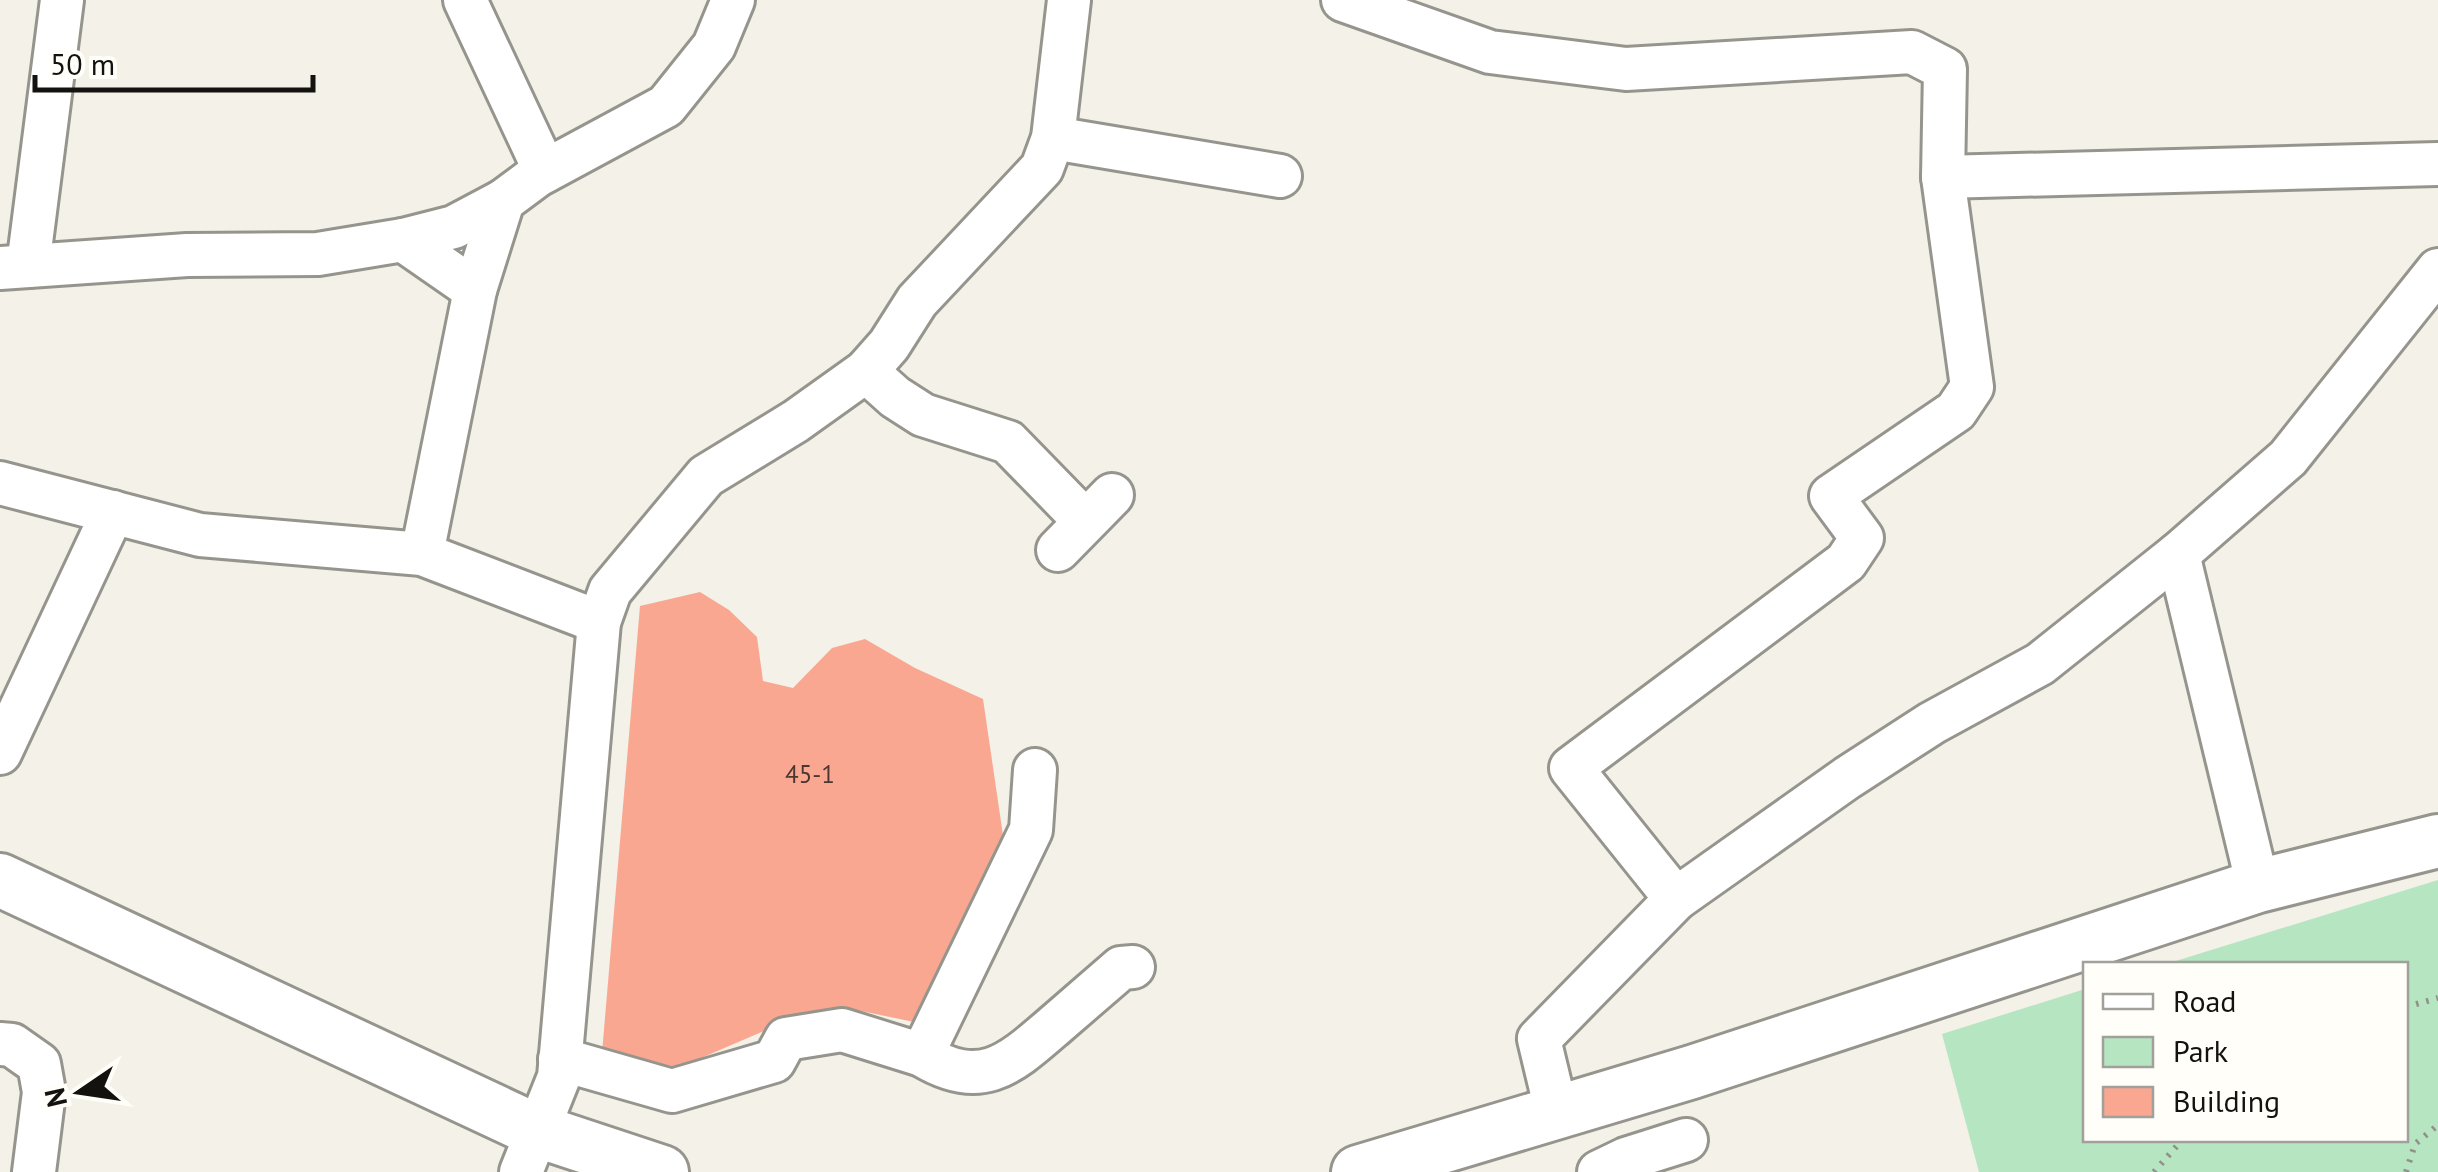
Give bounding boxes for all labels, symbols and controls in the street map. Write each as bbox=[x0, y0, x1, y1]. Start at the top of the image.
scale bar bbox=[35, 30, 312, 92]
text: 50 m bbox=[50, 44, 115, 83]
house number: 45-1 bbox=[785, 758, 835, 790]
legend bbox=[2083, 962, 2408, 1142]
text: Road bbox=[2173, 981, 2237, 1020]
text: Park bbox=[2173, 1031, 2229, 1070]
north arrow bbox=[30, 1042, 130, 1142]
text: Building bbox=[2173, 1081, 2280, 1120]
text: N bbox=[35, 1085, 75, 1111]

